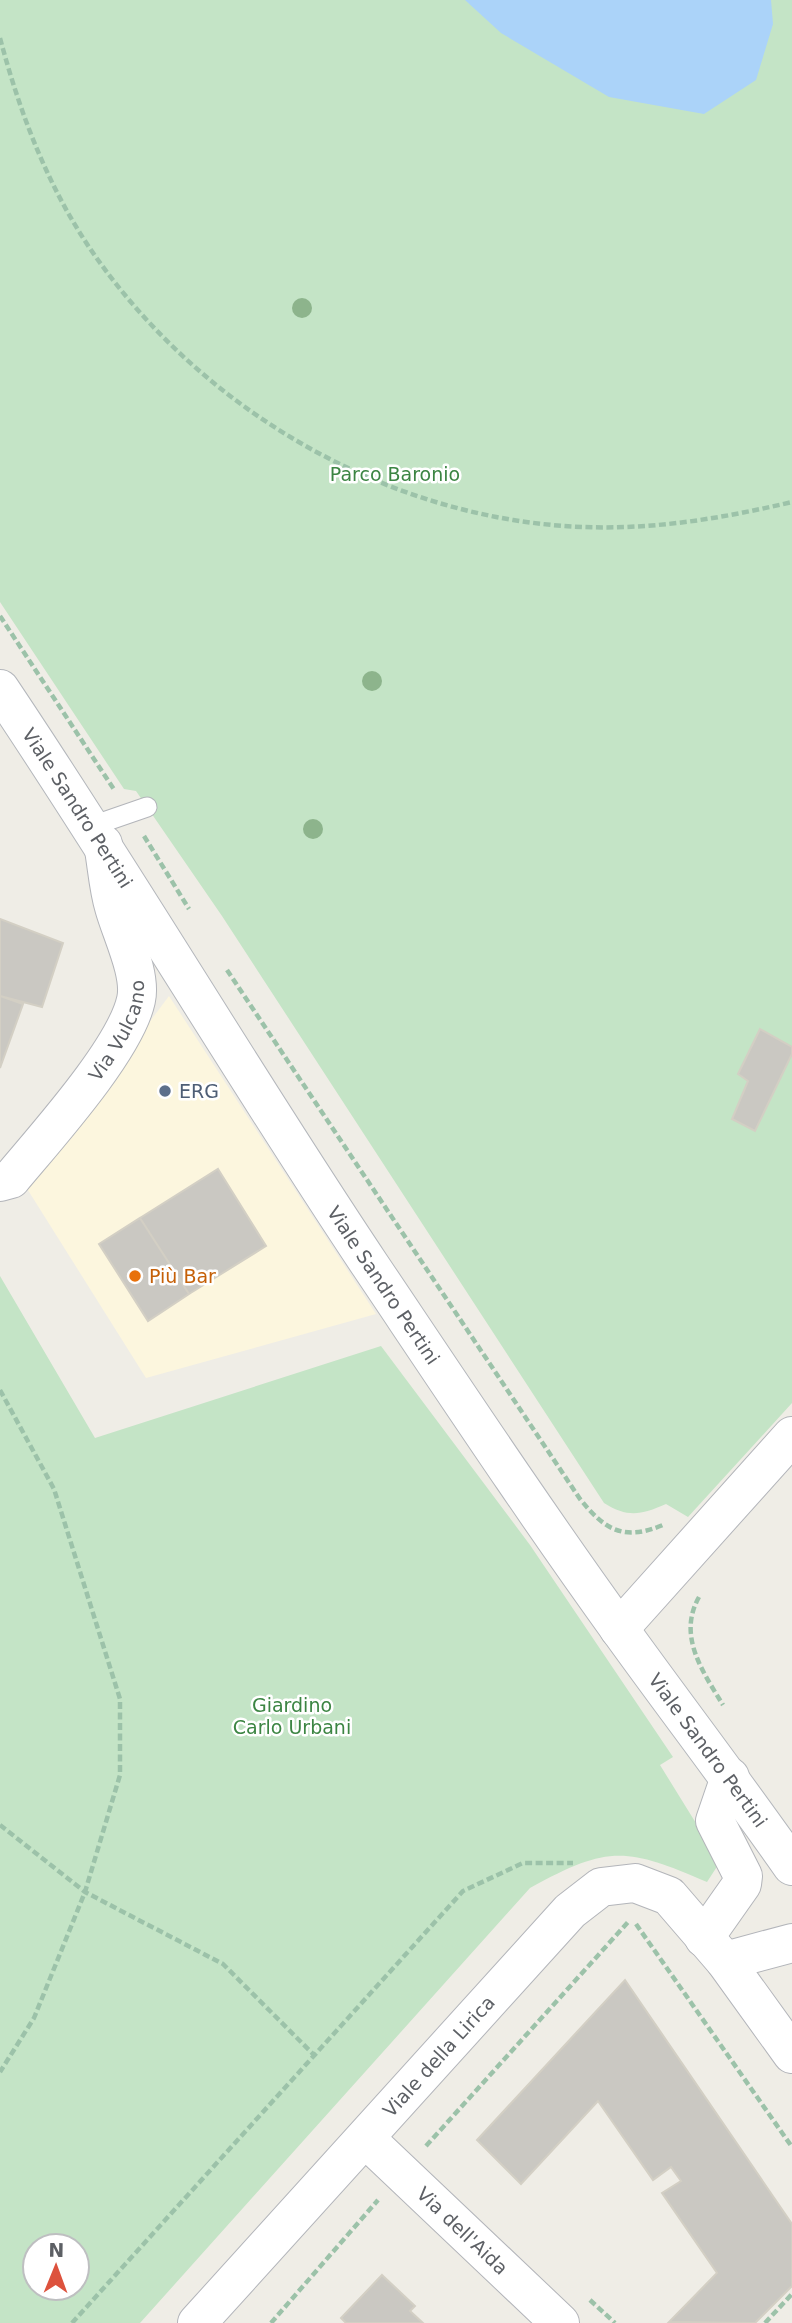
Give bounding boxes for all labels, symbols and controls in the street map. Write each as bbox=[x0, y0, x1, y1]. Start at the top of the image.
park label: Parco Baronio bbox=[330, 463, 460, 485]
street label: Viale Sandro Pertini bbox=[18, 724, 137, 892]
street label: Via Vulcano bbox=[84, 979, 148, 1085]
place label: ERG bbox=[179, 1080, 219, 1102]
marker: ERG bbox=[157, 1083, 173, 1099]
street label: Viale Sandro Pertini bbox=[323, 1202, 444, 1368]
place label: Più Bar bbox=[149, 1265, 216, 1287]
marker: Più Bar bbox=[127, 1268, 143, 1284]
street label: Viale Sandro Pertini bbox=[644, 1669, 772, 1831]
park label: Giardino Carlo Urbani bbox=[233, 1694, 351, 1738]
street label: Viale della Lirica bbox=[378, 1991, 499, 2121]
street label: Via dell'Aida bbox=[412, 2182, 513, 2279]
north arrow bbox=[21, 2232, 91, 2302]
text: N bbox=[48, 2239, 64, 2261]

